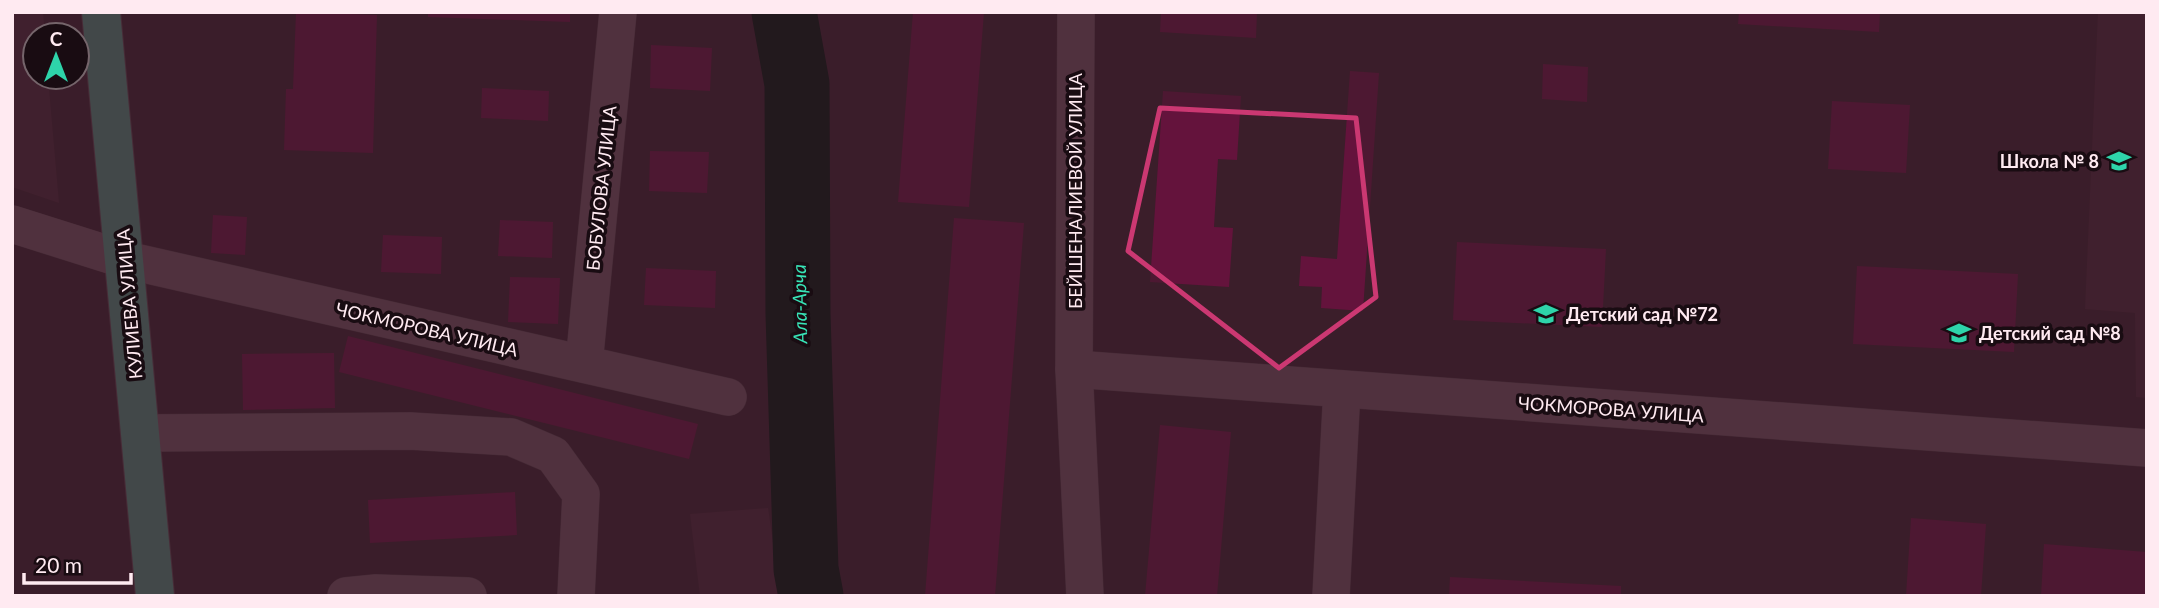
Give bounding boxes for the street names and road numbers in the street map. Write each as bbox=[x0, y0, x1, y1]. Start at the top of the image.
street label: БЕЙШЕНАЛИЕВОЙ УЛИЦА bbox=[1064, 72, 1086, 309]
street label: БОБУЛОВА УЛИЦА bbox=[581, 104, 621, 272]
street label: КУЛИЕВА УЛИЦА bbox=[111, 227, 147, 380]
street label: ЧОКМОРОВА УЛИЦА bbox=[334, 297, 521, 361]
street label: ЧОКМОРОВА УЛИЦА bbox=[1517, 392, 1705, 427]

